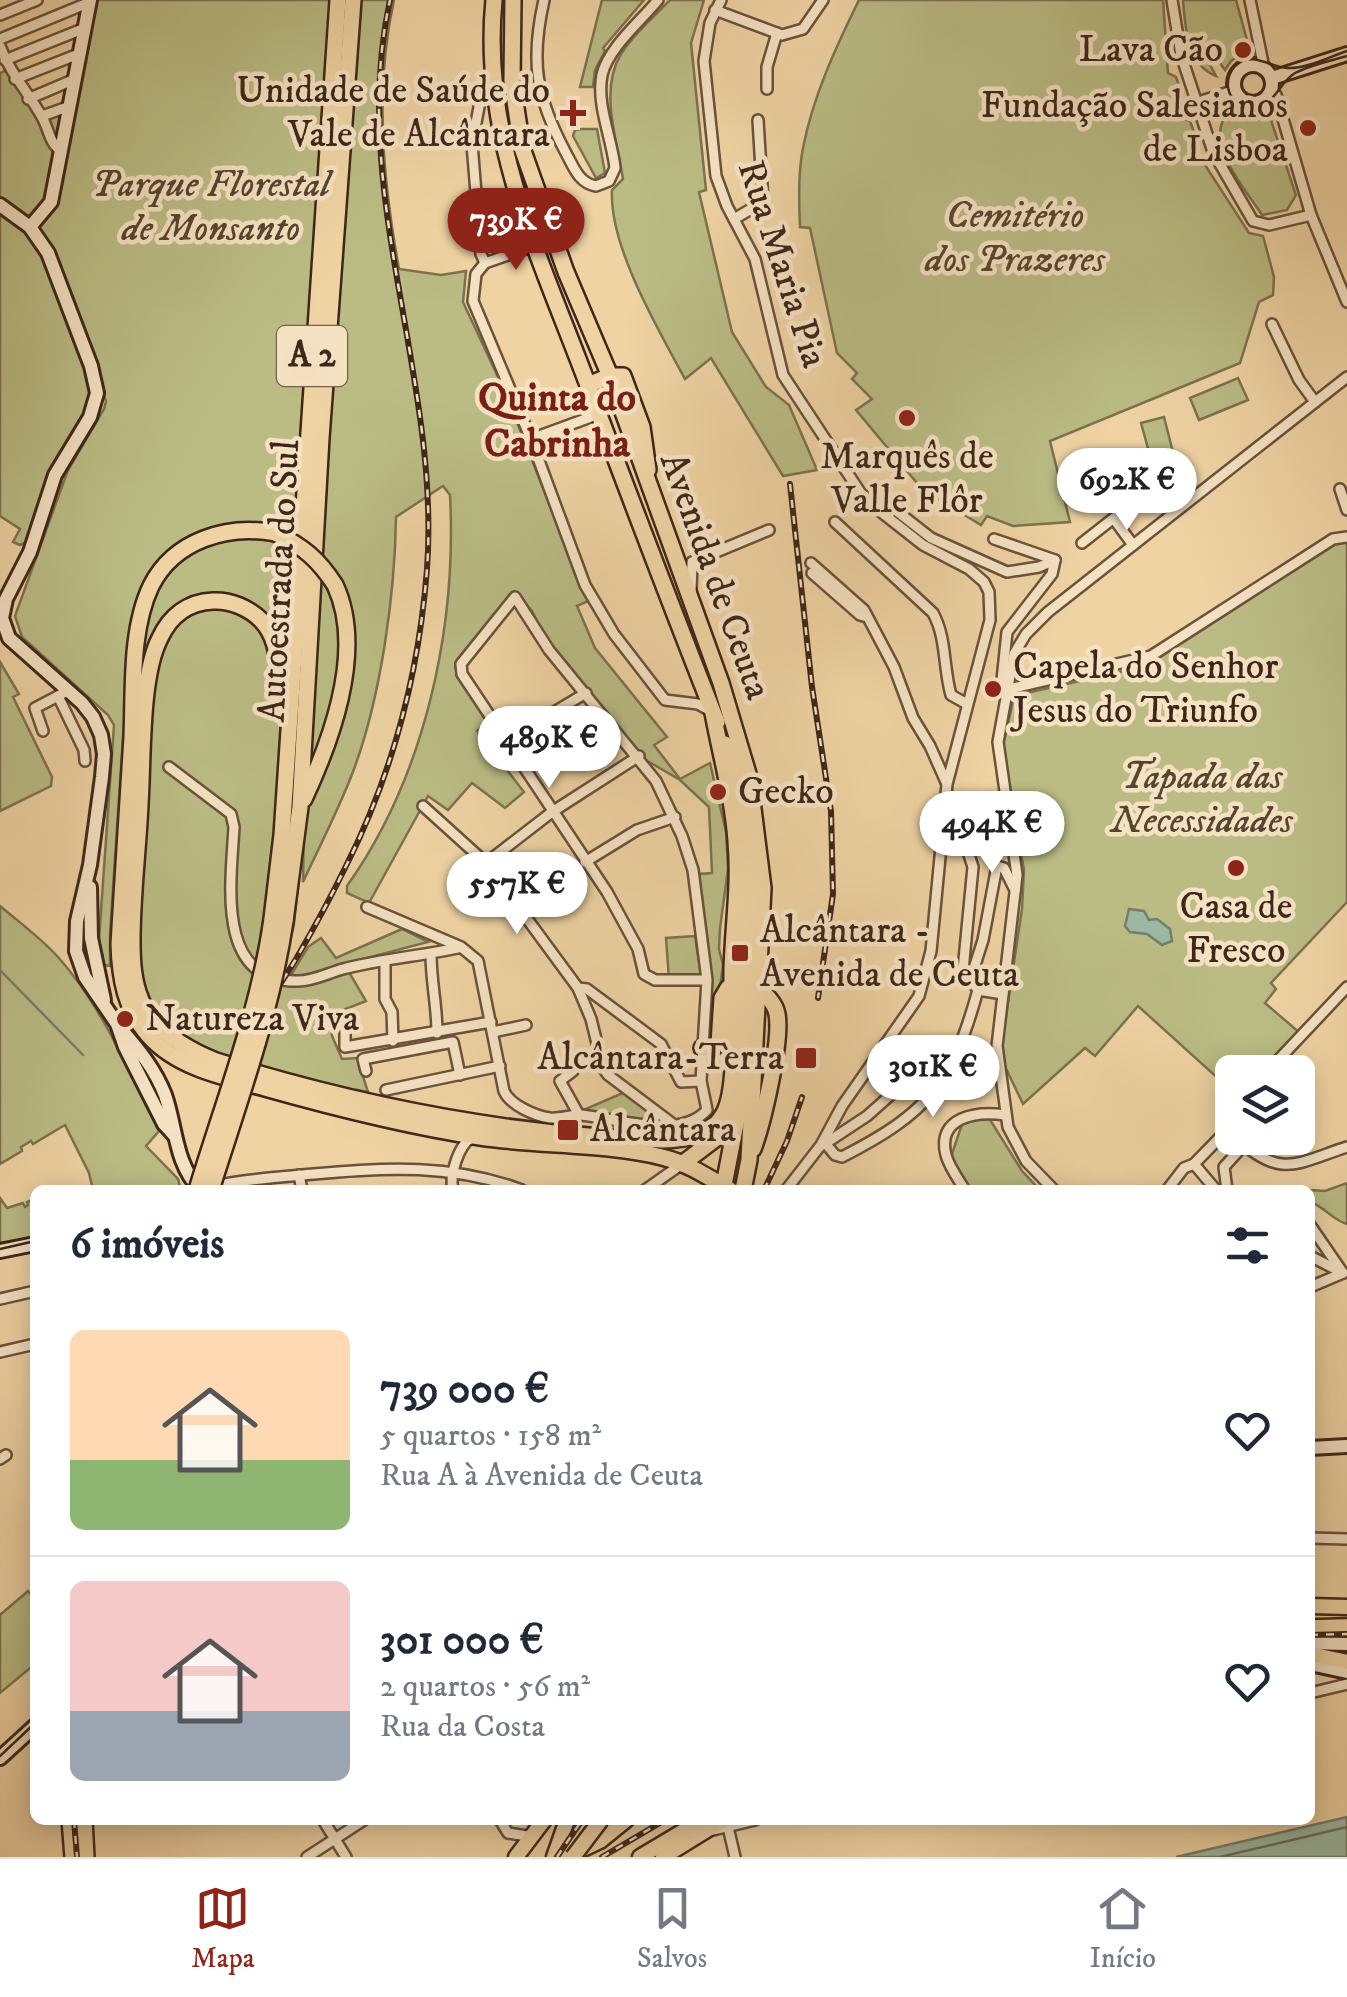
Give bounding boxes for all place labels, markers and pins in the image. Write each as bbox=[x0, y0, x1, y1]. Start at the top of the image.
place label: Lava Cão bbox=[1079, 26, 1223, 74]
marker: Lava Cão bbox=[1232, 39, 1254, 61]
place label: Unidade de Saúde do Vale de Alcântara bbox=[236, 67, 550, 159]
place label: Fundação Salesianos de Lisboa bbox=[981, 82, 1288, 174]
marker: Unidade de Saúde do Vale de Alcântara bbox=[560, 100, 586, 126]
marker: Fundação Salesianos de Lisboa bbox=[1297, 117, 1319, 139]
pin: 739K € bbox=[435, 188, 597, 273]
marker: Marquês de Valle Flôr bbox=[896, 407, 918, 429]
place label: Marquês de Valle Flôr bbox=[820, 433, 994, 525]
pin: 692K € bbox=[1046, 448, 1208, 533]
place label: Capela do Senhor Jesus do Triunfo bbox=[1010, 643, 1278, 735]
marker: Capela do Senhor Jesus do Triunfo bbox=[982, 678, 1004, 700]
pin: 489K € bbox=[468, 706, 630, 791]
place label: Gecko bbox=[738, 768, 834, 816]
marker: Gecko bbox=[707, 781, 729, 803]
pin: 494K € bbox=[911, 791, 1073, 876]
pin: 557K € bbox=[436, 852, 598, 937]
marker: Casa de Fresco bbox=[1225, 857, 1247, 879]
place label: Casa de Fresco bbox=[1179, 883, 1293, 975]
place label: Alcântara - Avenida de Ceuta bbox=[760, 907, 1019, 999]
marker: Alcântara - Avenida de Ceuta bbox=[729, 942, 751, 964]
place label: Natureza Viva bbox=[145, 995, 359, 1043]
marker: Natureza Viva bbox=[114, 1008, 136, 1030]
place label: Alcântara-Terra bbox=[537, 1034, 784, 1082]
pin: 301K € bbox=[852, 1035, 1014, 1120]
marker: Alcântara-Terra bbox=[793, 1045, 819, 1071]
place label: Alcântara bbox=[590, 1106, 736, 1154]
marker: Alcântara bbox=[555, 1117, 581, 1143]

